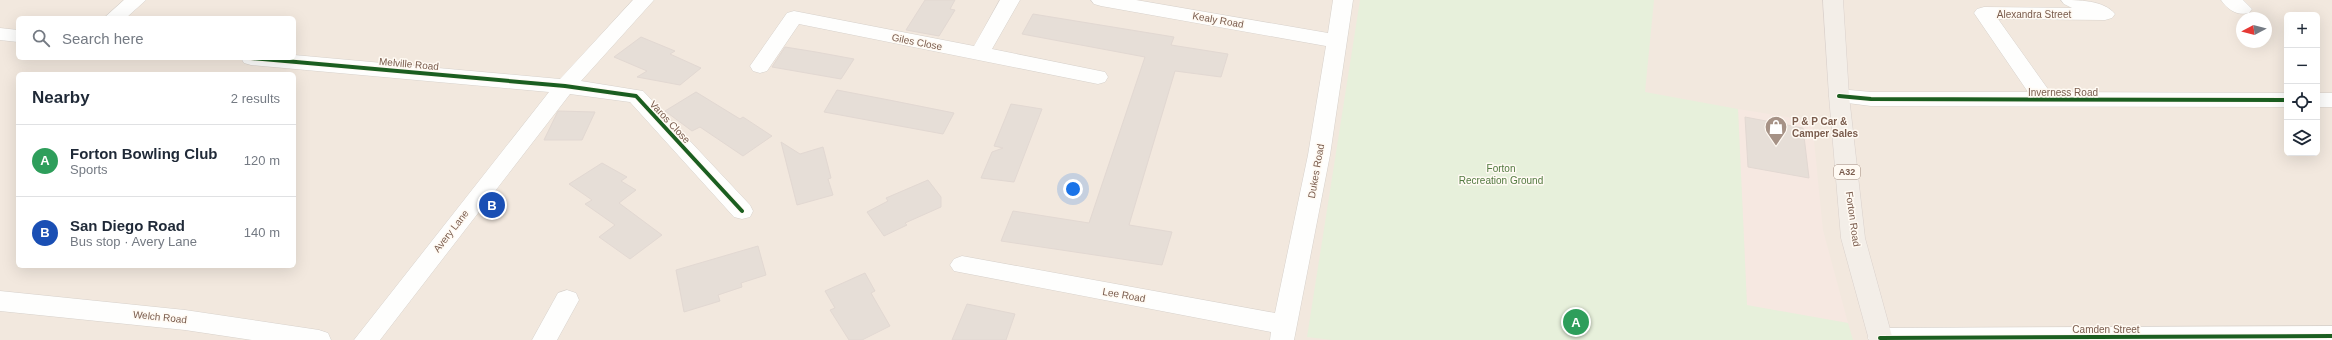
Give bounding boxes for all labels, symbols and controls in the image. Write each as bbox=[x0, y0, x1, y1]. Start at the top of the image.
street label: Alexandra Street bbox=[1997, 9, 2071, 20]
street label: Kealy Road bbox=[1192, 10, 1244, 30]
north arrow bbox=[2236, 12, 2272, 48]
map controls bbox=[2284, 12, 2320, 156]
button: + bbox=[2284, 12, 2320, 48]
search box bbox=[16, 16, 296, 60]
icon: search bbox=[30, 27, 52, 49]
text: Search here bbox=[62, 30, 144, 47]
street label: Giles Close bbox=[891, 32, 944, 52]
button: − bbox=[2284, 48, 2320, 84]
street label: Melville Road bbox=[379, 56, 439, 72]
button: locate bbox=[2284, 84, 2320, 120]
street label: Inverness Road bbox=[2028, 87, 2098, 98]
text: Nearby bbox=[32, 88, 90, 107]
text: 2 results bbox=[231, 91, 280, 106]
street label: Varos Close bbox=[648, 99, 693, 146]
shop icon: P & P Car & Camper Sales bbox=[1763, 114, 1789, 147]
place label: P & P Car & Camper Sales bbox=[1792, 116, 1859, 139]
button: layers bbox=[2284, 120, 2320, 156]
street label: Dukes Road bbox=[1306, 143, 1326, 199]
text: Forton Bowling Club bbox=[70, 145, 217, 162]
text: A bbox=[40, 153, 50, 168]
text: 120 m bbox=[244, 153, 280, 168]
text: Sports bbox=[70, 162, 108, 177]
park label: Forton Recreation Ground bbox=[1459, 163, 1543, 186]
road number: A32 bbox=[1834, 165, 1860, 179]
your location bbox=[1063, 179, 1083, 199]
pin: B bbox=[479, 190, 505, 220]
street label: Forton Road bbox=[1844, 191, 1862, 247]
street label: Avery Lane bbox=[431, 207, 471, 254]
text: San Diego Road bbox=[70, 217, 185, 234]
text: B bbox=[40, 225, 50, 240]
text: 140 m bbox=[244, 225, 280, 240]
text: Bus stop · Avery Lane bbox=[70, 234, 197, 249]
street label: Lee Road bbox=[1102, 286, 1146, 304]
pin: A bbox=[1563, 307, 1589, 337]
street label: Welch Road bbox=[132, 309, 188, 325]
street label: Camden Street bbox=[2072, 324, 2140, 335]

